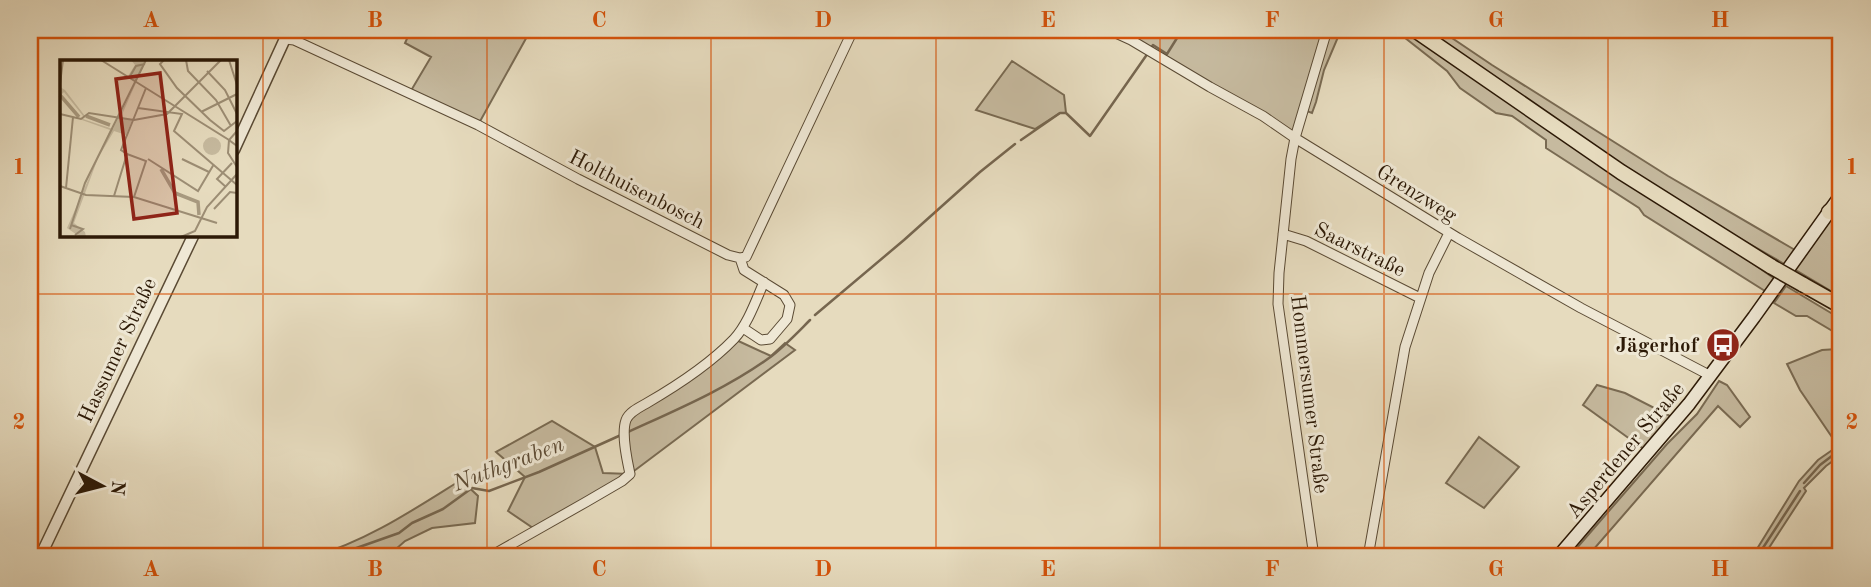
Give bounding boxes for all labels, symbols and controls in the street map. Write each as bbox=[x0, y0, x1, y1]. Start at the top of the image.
text: A bbox=[142, 9, 160, 32]
text: B bbox=[367, 9, 383, 32]
text: C bbox=[591, 9, 607, 32]
text: D bbox=[814, 9, 832, 32]
text: E bbox=[1040, 9, 1056, 32]
text: F bbox=[1264, 9, 1280, 32]
text: G bbox=[1488, 9, 1504, 32]
text: H bbox=[1711, 9, 1729, 32]
inset map bbox=[60, 60, 236, 236]
street label: Holthuisenbosch bbox=[565, 147, 708, 234]
text: 1 bbox=[12, 156, 26, 179]
text: 1 bbox=[1845, 156, 1859, 179]
street label: Grenzweg bbox=[1372, 161, 1461, 227]
street label: Saarstraße bbox=[1310, 219, 1408, 281]
street label: Hassumer Straße bbox=[76, 275, 161, 426]
street label: Hommersumer Straße bbox=[1286, 294, 1331, 495]
bus stop icon: Jägerhof bbox=[1704, 326, 1742, 364]
place label: Jägerhof bbox=[1616, 336, 1700, 357]
street label: Asperdener Straße bbox=[1563, 379, 1689, 523]
text: 2 bbox=[12, 411, 26, 434]
text: 2 bbox=[1845, 411, 1859, 434]
water label: Nuthgraben bbox=[449, 433, 568, 497]
north arrow bbox=[66, 450, 136, 520]
text: N bbox=[106, 479, 127, 497]
text: A bbox=[142, 558, 160, 581]
text: B bbox=[367, 558, 383, 581]
text: C bbox=[591, 558, 607, 581]
text: D bbox=[814, 558, 832, 581]
text: E bbox=[1040, 558, 1056, 581]
text: F bbox=[1264, 558, 1280, 581]
text: G bbox=[1488, 558, 1504, 581]
text: H bbox=[1711, 558, 1729, 581]

